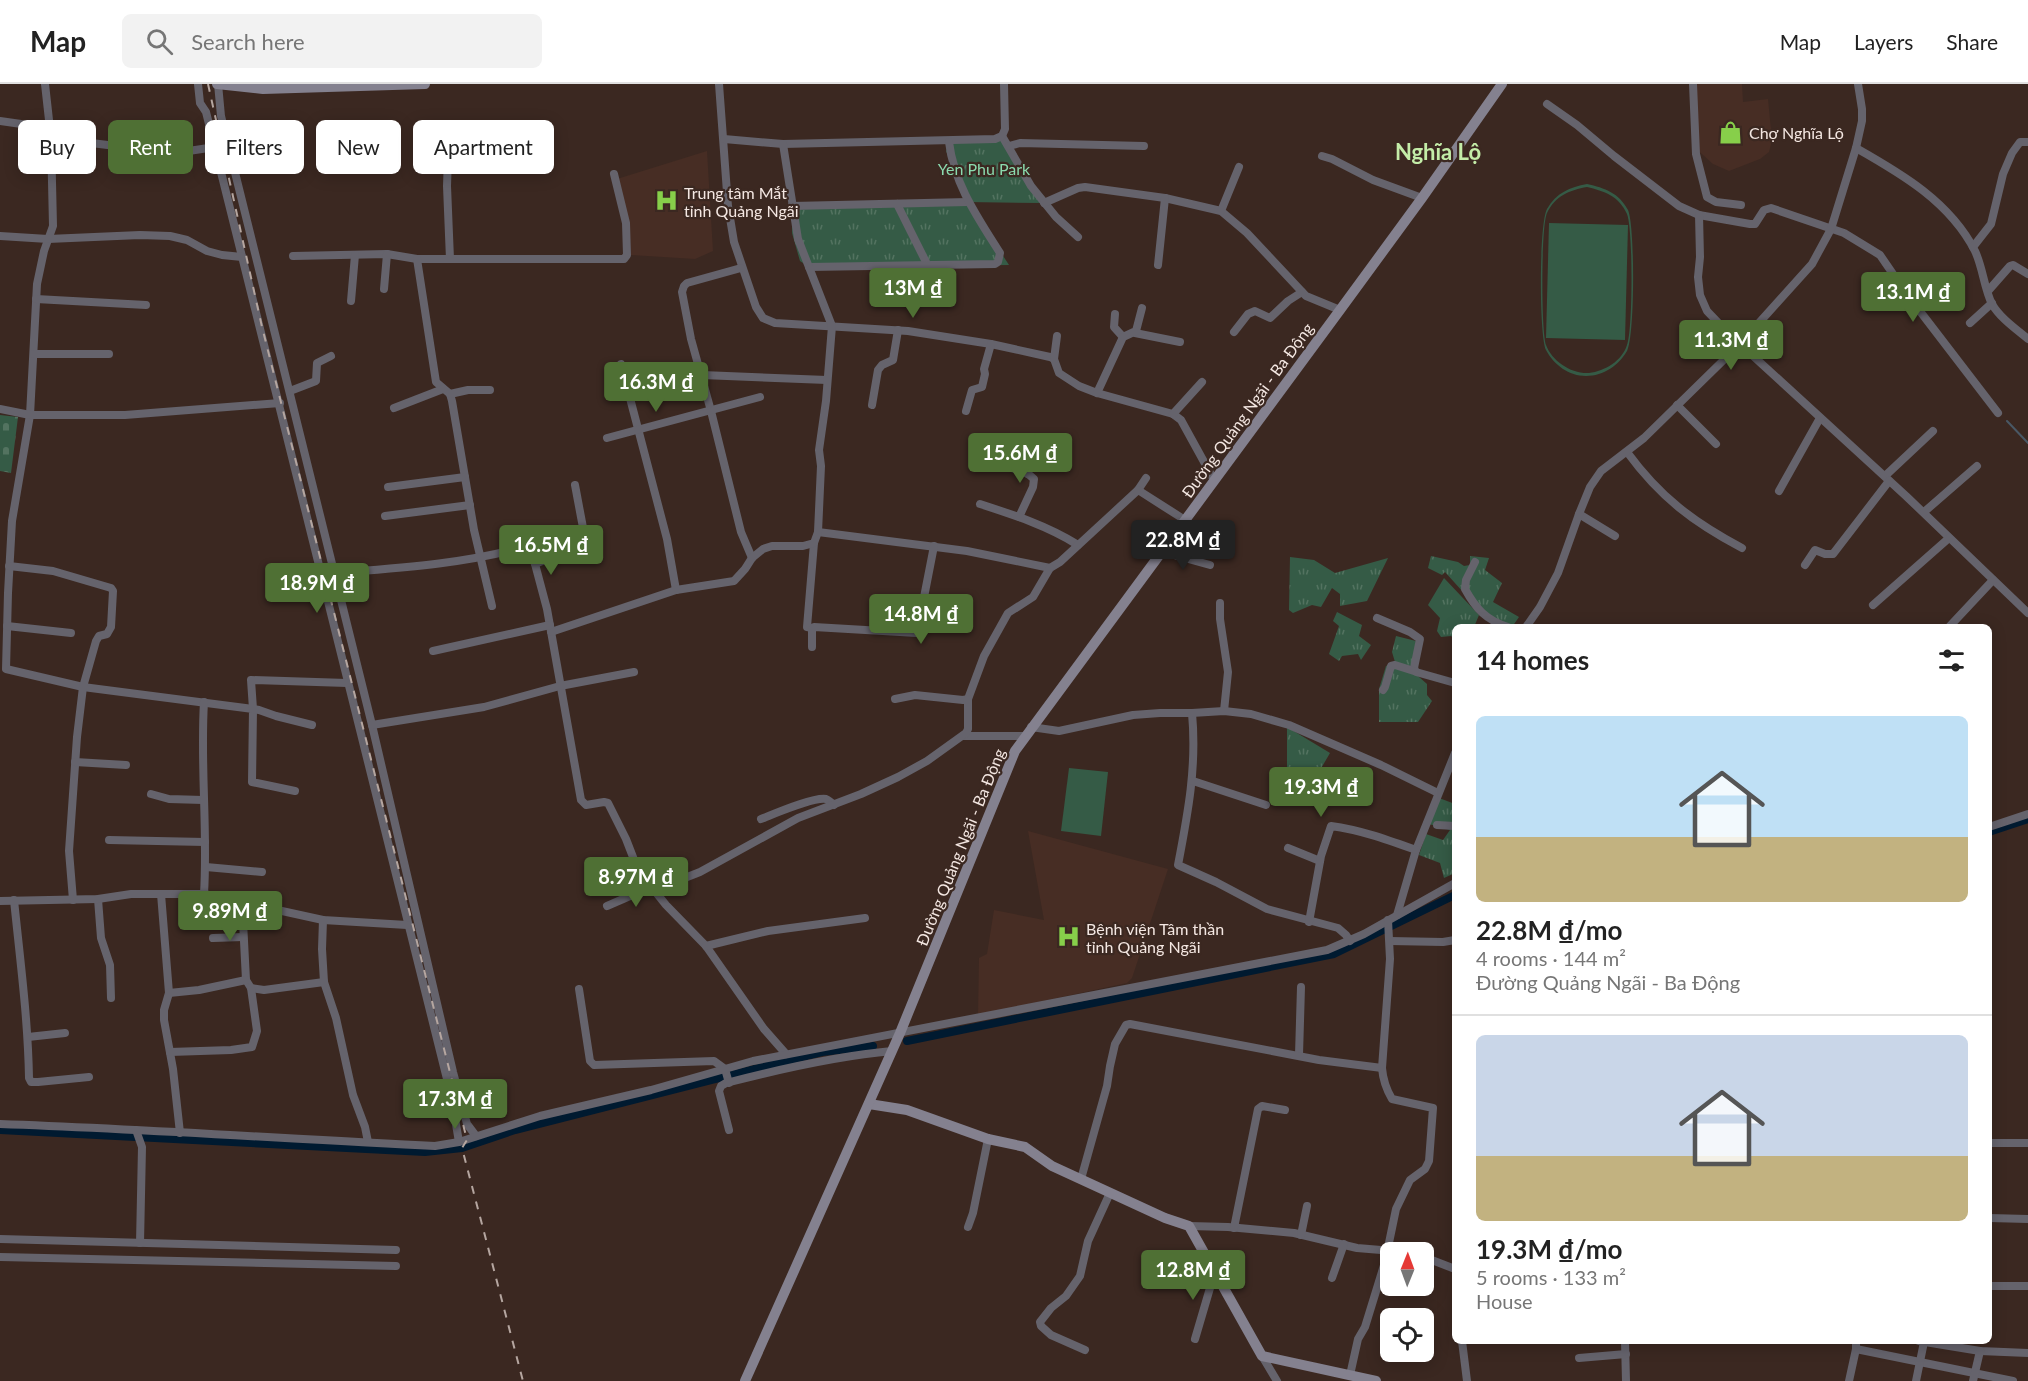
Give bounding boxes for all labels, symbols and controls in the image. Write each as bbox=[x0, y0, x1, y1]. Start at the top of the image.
search box bbox=[122, 14, 542, 68]
text: Map bbox=[30, 24, 86, 58]
icon: search bbox=[143, 25, 176, 58]
text: Search here bbox=[191, 28, 305, 55]
text: Map bbox=[1780, 29, 1821, 54]
text: Layers bbox=[1854, 29, 1913, 54]
text: Share bbox=[1946, 29, 1998, 54]
shop icon: Chợ Nghĩa Lộ bbox=[1718, 119, 1744, 145]
chip: Buy bbox=[18, 120, 96, 174]
chip: Rent bbox=[108, 120, 193, 174]
chip: Filters bbox=[205, 120, 304, 174]
chip: New bbox=[316, 120, 401, 174]
chip: Apartment bbox=[413, 120, 554, 174]
place label: Chợ Nghĩa Lộ bbox=[1749, 123, 1844, 142]
district label: Nghĩa Lộ bbox=[1395, 138, 1481, 165]
park label: Yen Phu Park bbox=[938, 159, 1031, 178]
place label: Trung tâm Mắt tỉnh Quảng Ngãi bbox=[684, 183, 799, 220]
hospital icon: Trung tâm Mắt tỉnh Quảng Ngãi bbox=[653, 188, 679, 214]
pin: 13M ₫ bbox=[871, 268, 955, 319]
pin: 13.1M ₫ bbox=[1858, 272, 1968, 323]
text: 13M ₫ bbox=[883, 275, 943, 299]
text: 13.1M ₫ bbox=[1875, 279, 1951, 303]
street label: Đường Quảng Ngãi - Ba Động bbox=[1177, 319, 1317, 501]
pin: 11.3M ₫ bbox=[1676, 320, 1786, 371]
text: 11.3M ₫ bbox=[1693, 327, 1769, 351]
pin: 16.3M ₫ bbox=[601, 362, 711, 413]
text: 16.3M ₫ bbox=[618, 369, 694, 393]
pin: 15.6M ₫ bbox=[965, 433, 1075, 484]
text: 15.6M ₫ bbox=[982, 440, 1058, 464]
pin: 22.8M ₫ bbox=[1128, 520, 1238, 571]
pin: 16.5M ₫ bbox=[496, 525, 606, 576]
text: 22.8M ₫ bbox=[1145, 527, 1221, 551]
text: 16.5M ₫ bbox=[513, 532, 589, 556]
pin: 18.9M ₫ bbox=[262, 563, 372, 614]
text: 18.9M ₫ bbox=[279, 570, 355, 594]
pin: 14.8M ₫ bbox=[866, 594, 976, 645]
text: 14.8M ₫ bbox=[883, 601, 959, 625]
text: 14 homes bbox=[1476, 644, 1589, 676]
icon: filters bbox=[1935, 644, 1968, 677]
street label: Đường Quảng Ngãi - Ba Động bbox=[912, 746, 1008, 948]
icon: home bbox=[1668, 755, 1776, 863]
pin: 19.3M ₫ bbox=[1266, 767, 1376, 818]
text: 19.3M ₫ bbox=[1283, 774, 1359, 798]
pin: 8.97M ₫ bbox=[581, 857, 691, 908]
text: 8.97M ₫ bbox=[598, 864, 674, 888]
pin: 9.89M ₫ bbox=[175, 891, 285, 942]
text: 9.89M ₫ bbox=[192, 898, 268, 922]
text: 22.8M ₫/mo bbox=[1476, 914, 1622, 946]
place label: Bệnh viện Tâm thần tỉnh Quảng Ngãi bbox=[1086, 919, 1224, 956]
hospital icon: Bệnh viện Tâm thần tỉnh Quảng Ngãi bbox=[1055, 924, 1081, 950]
text: 4 rooms · 144 m² bbox=[1476, 946, 1626, 970]
text: Đường Quảng Ngãi - Ba Động bbox=[1476, 970, 1740, 994]
icon: home bbox=[1668, 1074, 1776, 1182]
pin: 17.3M ₫ bbox=[400, 1079, 510, 1130]
text: 17.3M ₫ bbox=[417, 1086, 493, 1110]
text: 19.3M ₫/mo bbox=[1476, 1233, 1622, 1265]
north arrow bbox=[1380, 1242, 1434, 1296]
map controls bbox=[1380, 1242, 1434, 1362]
pin: 12.8M ₫ bbox=[1138, 1250, 1248, 1301]
text: 12.8M ₫ bbox=[1155, 1257, 1231, 1281]
text: 5 rooms · 133 m² bbox=[1476, 1265, 1626, 1289]
text: House bbox=[1476, 1289, 1533, 1313]
button: locate bbox=[1380, 1308, 1434, 1362]

